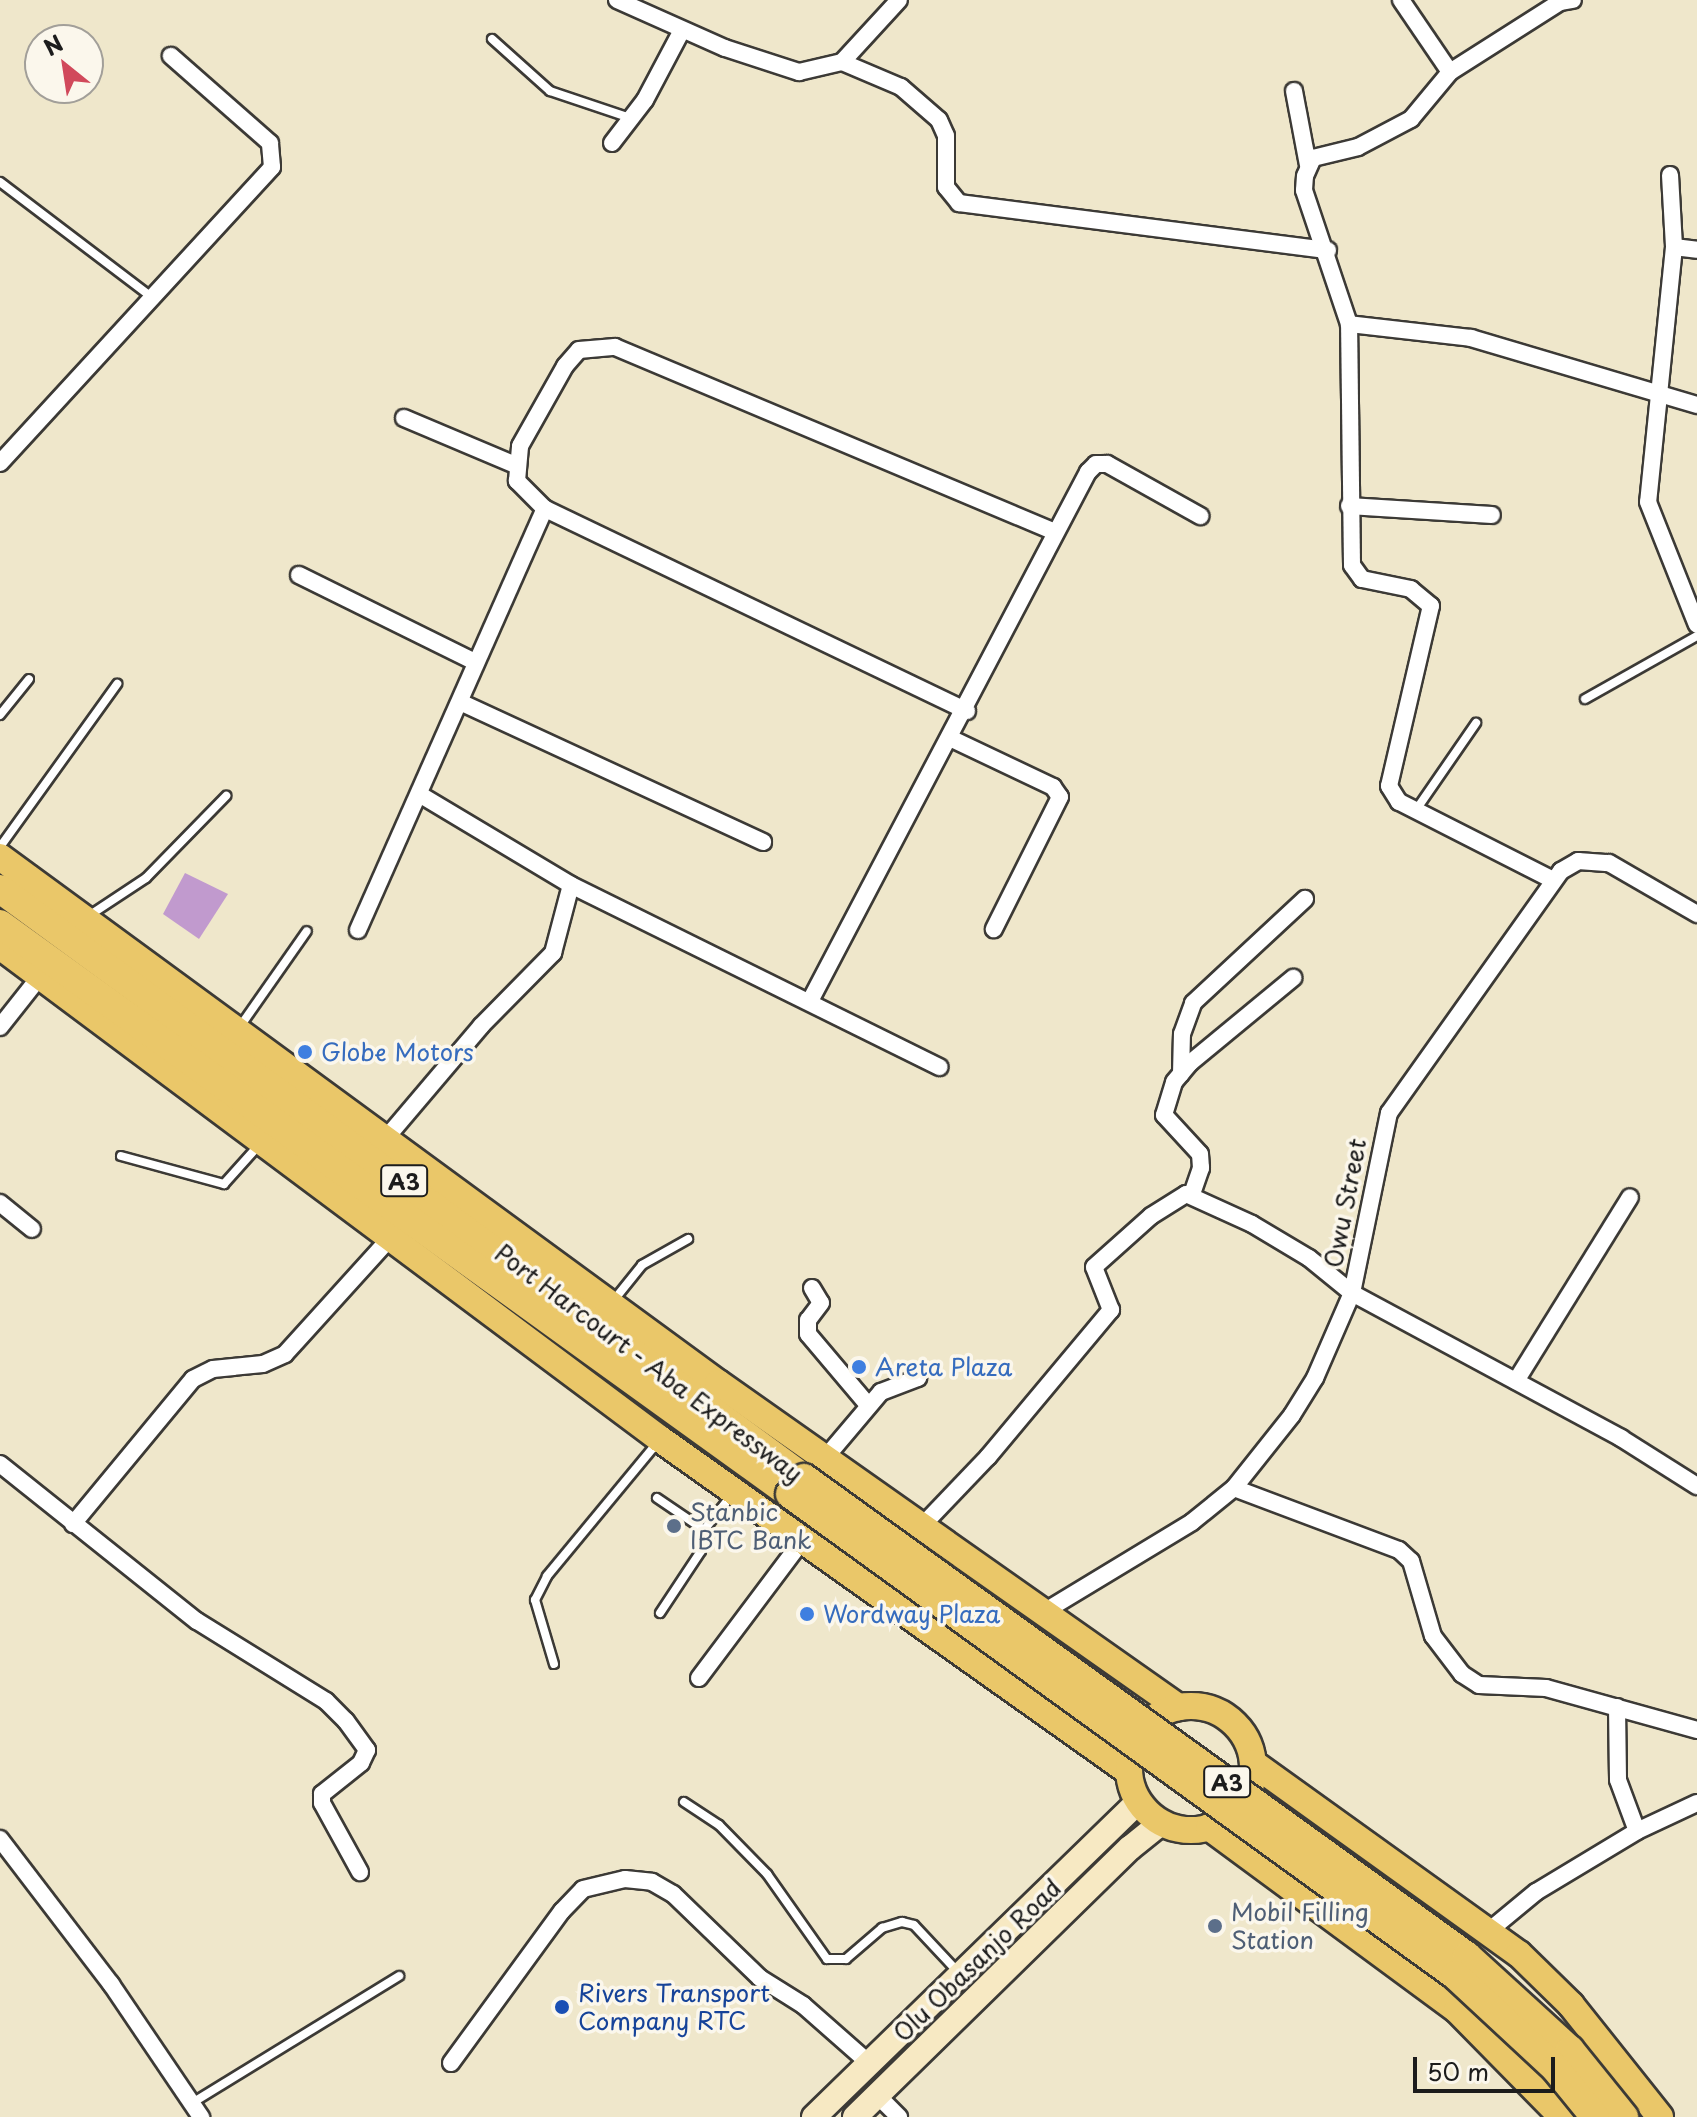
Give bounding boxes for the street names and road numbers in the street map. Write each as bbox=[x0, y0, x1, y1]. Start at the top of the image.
street label: Owu Street bbox=[1318, 1136, 1372, 1270]
road number: A3 bbox=[380, 1163, 428, 1199]
street label: Port Harcourt - Aba Expressway bbox=[489, 1237, 809, 1489]
road number: A3 bbox=[1203, 1764, 1251, 1800]
street label: Olu Obasanjo Road bbox=[888, 1873, 1066, 2047]

